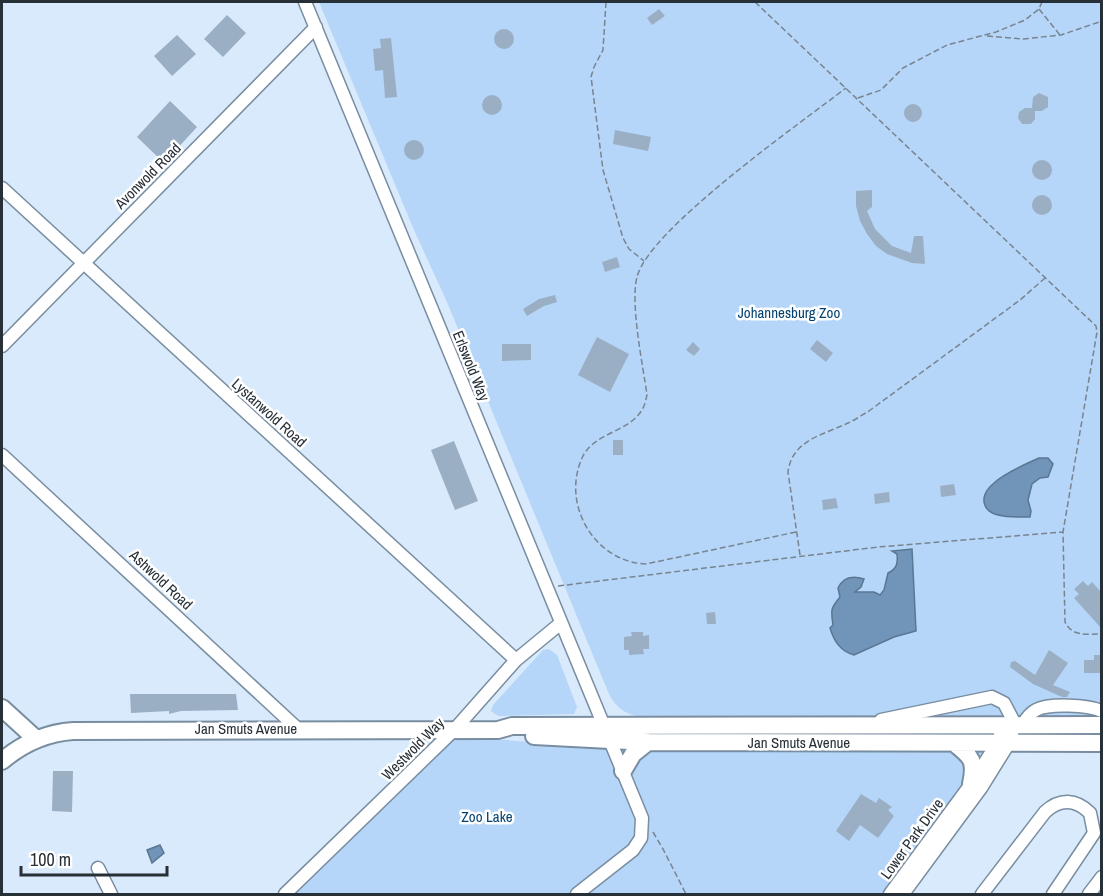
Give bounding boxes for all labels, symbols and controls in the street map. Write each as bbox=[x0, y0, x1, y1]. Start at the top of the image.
street label: Avonwold Road bbox=[109, 138, 185, 214]
park label: Johannesburg Zoo bbox=[738, 302, 840, 323]
street label: Erlswold Way bbox=[448, 328, 495, 405]
street label: Lystanwold Road bbox=[227, 373, 311, 452]
street label: Ashwold Road bbox=[124, 544, 198, 614]
street label: Westwold Way bbox=[377, 712, 449, 785]
street label: Jan Smuts Avenue bbox=[195, 718, 297, 739]
street label: Jan Smuts Avenue bbox=[748, 732, 850, 753]
street label: Lower Park Drive bbox=[875, 794, 948, 883]
park label: Zoo Lake bbox=[461, 806, 513, 827]
scale bar bbox=[21, 839, 166, 877]
text: 100 m bbox=[30, 847, 71, 872]

